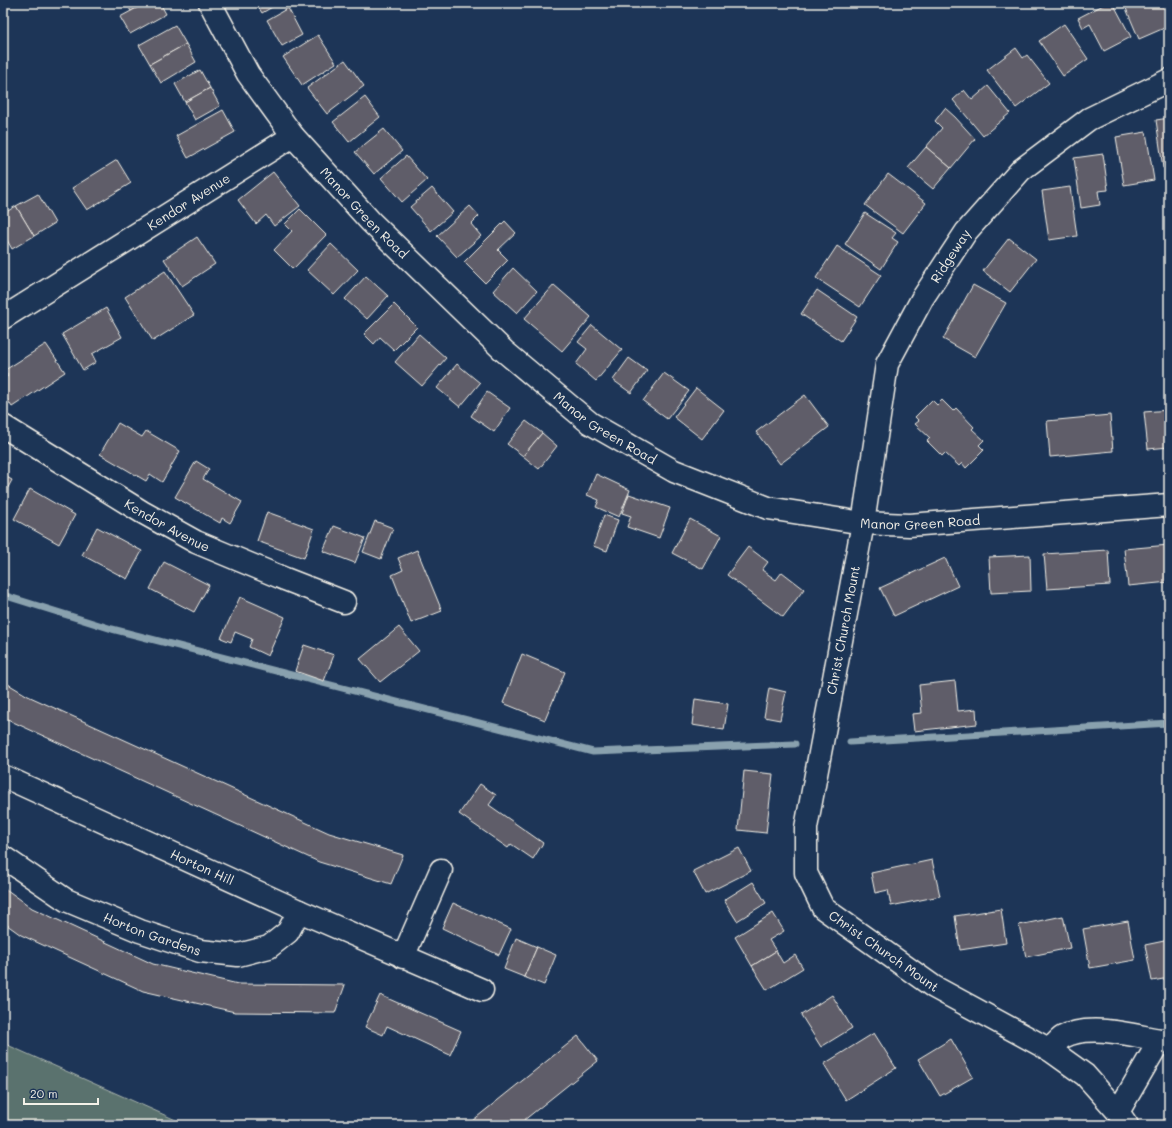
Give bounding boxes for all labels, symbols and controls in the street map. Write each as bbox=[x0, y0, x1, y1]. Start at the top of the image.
street label: Manor Green Road bbox=[317, 163, 412, 262]
street label: Kendor Avenue bbox=[144, 169, 233, 234]
street label: Ridgeway bbox=[926, 225, 974, 286]
street label: Manor Green Road bbox=[551, 387, 660, 467]
street label: Kendor Avenue bbox=[122, 494, 213, 555]
street label: Manor Green Road bbox=[860, 511, 981, 533]
street label: Christ Church Mount bbox=[822, 564, 863, 696]
street label: Horton Hill bbox=[168, 845, 237, 888]
street label: Christ Church Mount bbox=[826, 906, 943, 995]
street label: Horton Gardens bbox=[101, 908, 203, 959]
scale bar bbox=[24, 1080, 98, 1106]
text: 20 m bbox=[30, 1085, 58, 1101]

